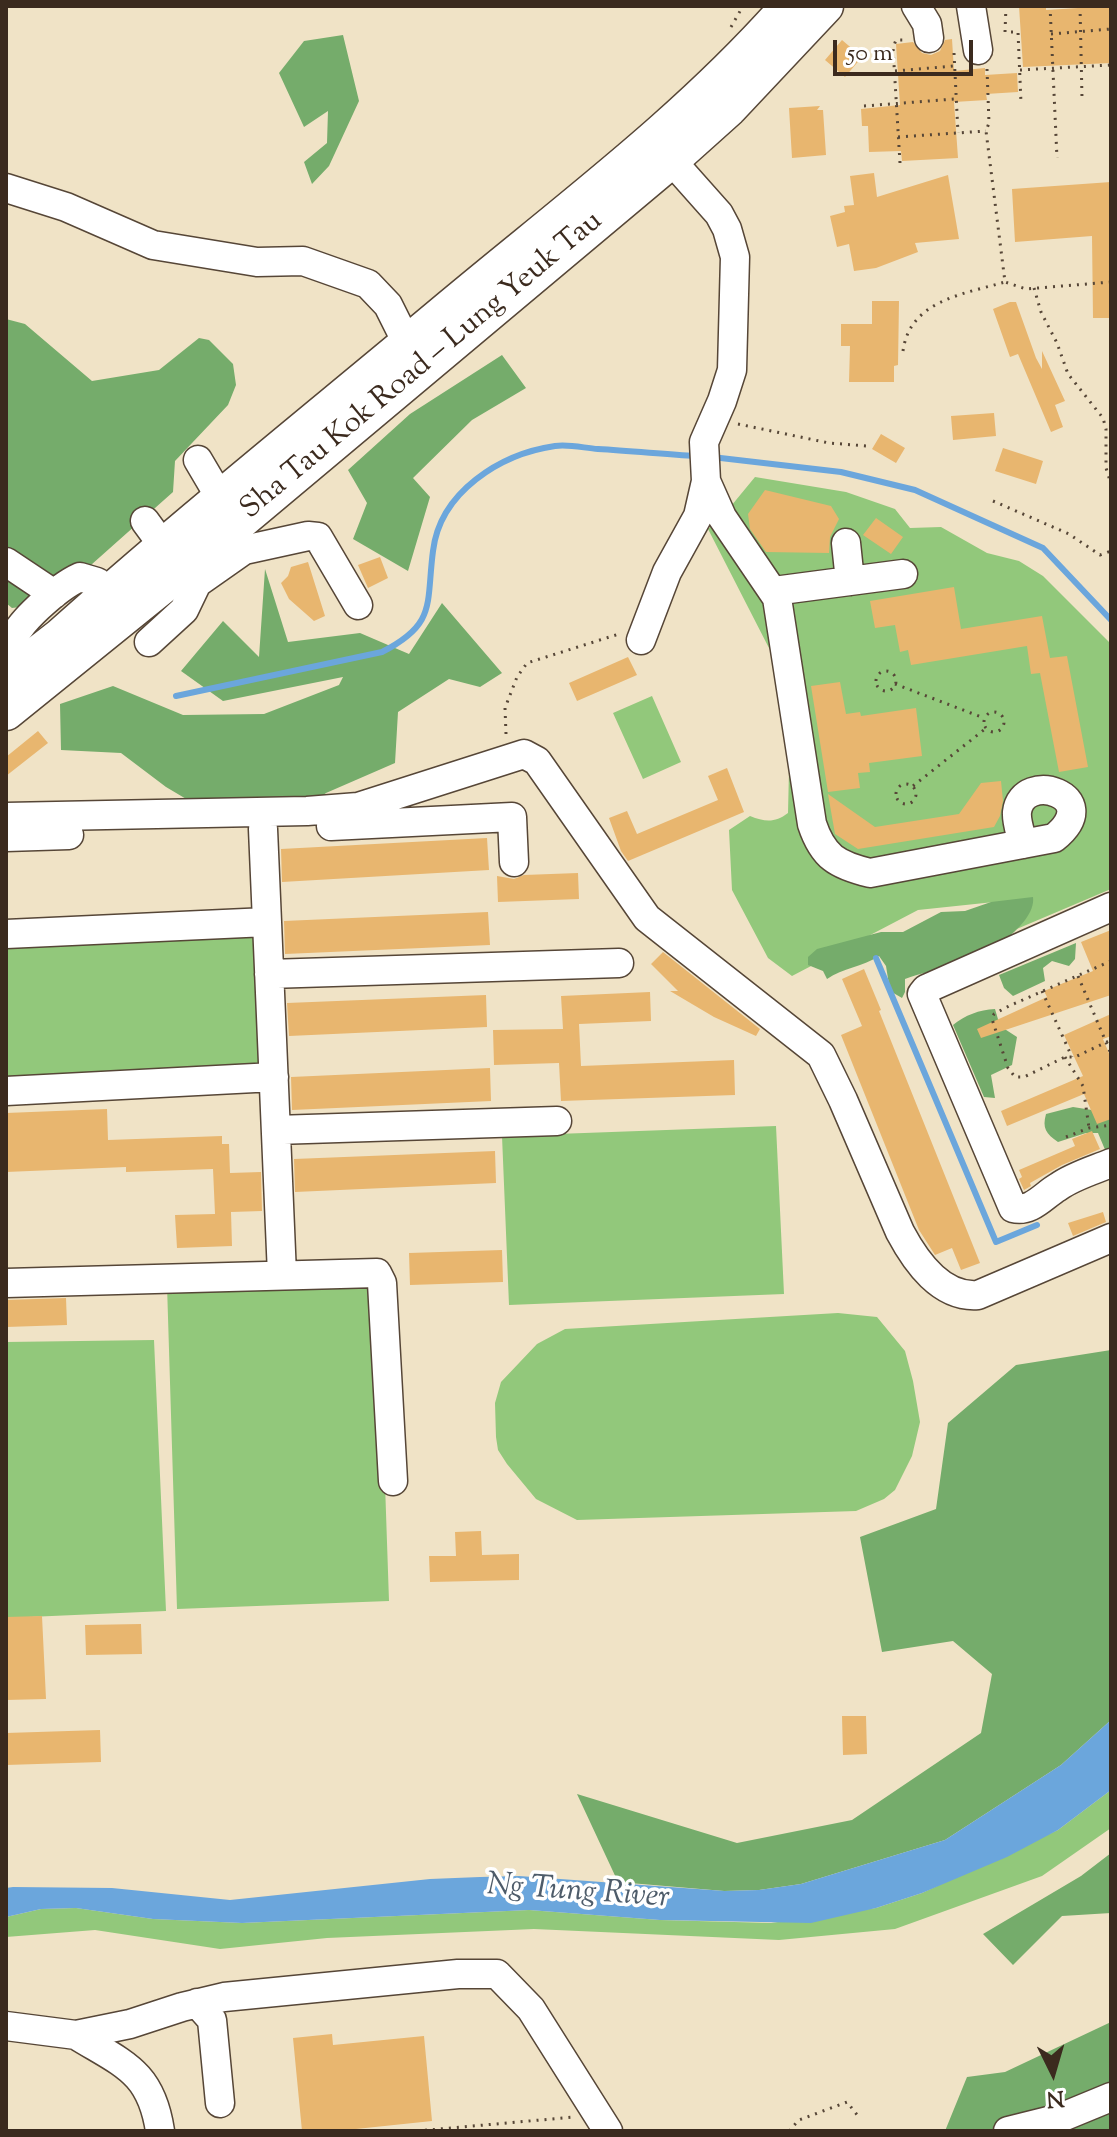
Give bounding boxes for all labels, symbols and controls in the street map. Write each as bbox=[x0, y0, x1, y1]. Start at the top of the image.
scale bar bbox=[837, 24, 977, 74]
text: 50 m bbox=[847, 37, 893, 71]
street label: Sha Tau Kok Road – Lung Yeuk Tau bbox=[235, 205, 611, 529]
water label: Ng Tung River bbox=[485, 1868, 671, 1920]
north arrow bbox=[1013, 2033, 1093, 2113]
text: N bbox=[1045, 2080, 1065, 2114]

